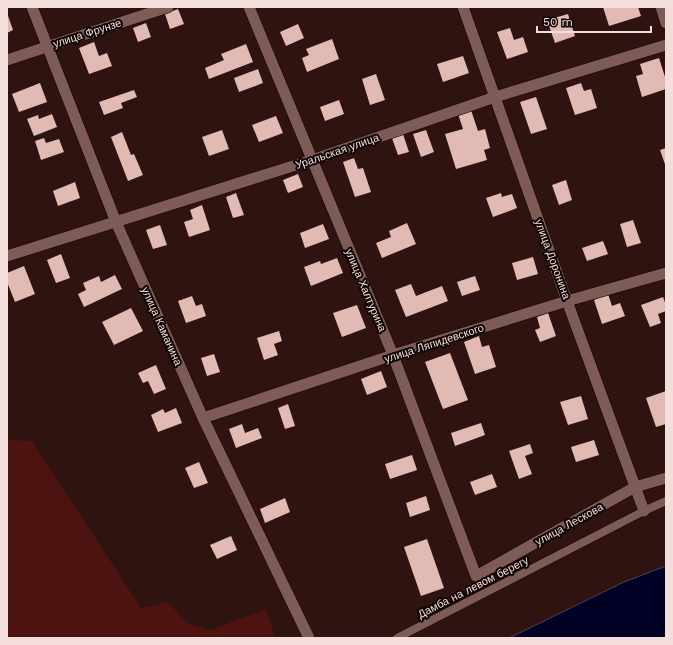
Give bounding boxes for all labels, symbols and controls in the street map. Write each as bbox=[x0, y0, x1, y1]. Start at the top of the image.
scale bar bbox=[537, 8, 651, 34]
text: 50 m bbox=[543, 15, 573, 29]
street label: улица Фрунзе bbox=[51, 16, 123, 51]
street label: Уральская улица bbox=[294, 131, 381, 172]
street label: улица Доронина bbox=[532, 217, 573, 302]
street label: улица Халтурина bbox=[342, 247, 389, 334]
street label: улица Каманина bbox=[138, 285, 185, 368]
street label: улица Ляпидевского bbox=[383, 321, 486, 366]
street label: улица Лескова bbox=[533, 500, 606, 548]
street label: Дамба на левом берегу bbox=[416, 554, 531, 621]

